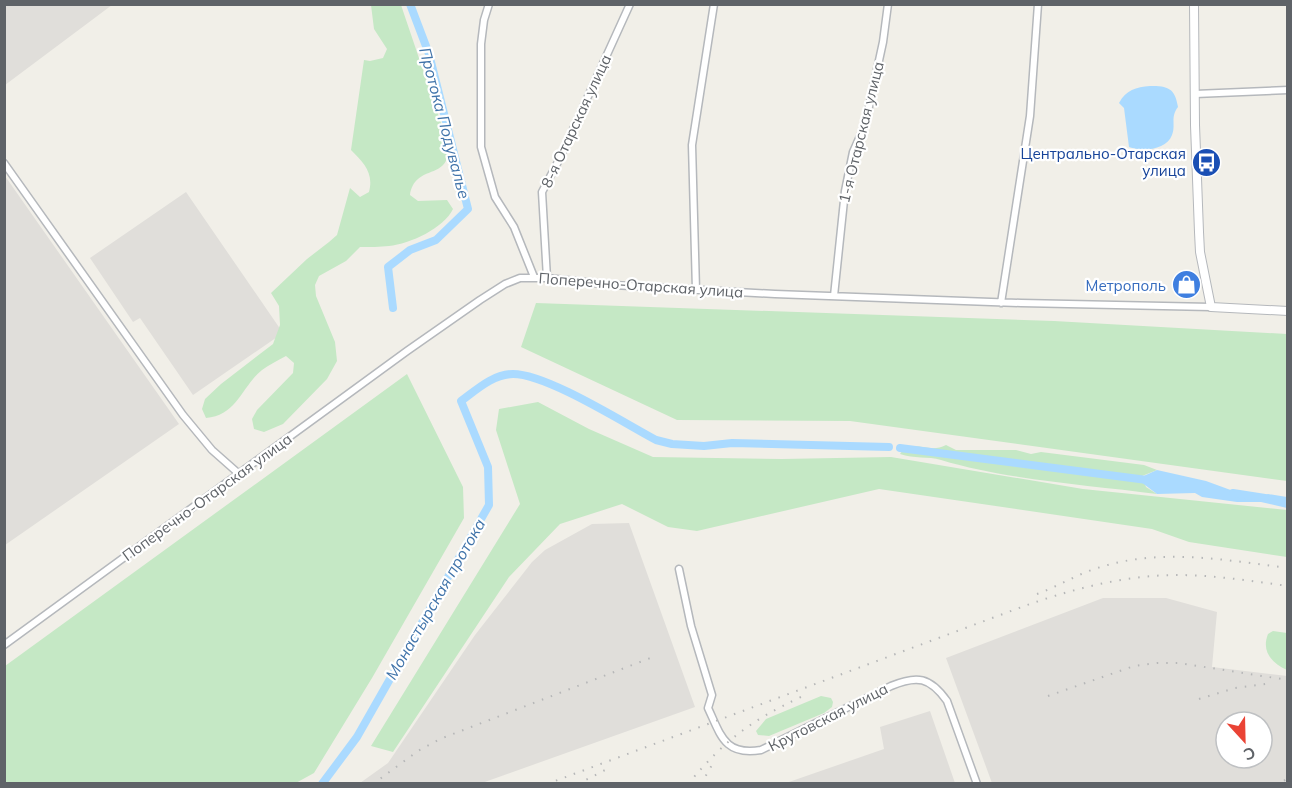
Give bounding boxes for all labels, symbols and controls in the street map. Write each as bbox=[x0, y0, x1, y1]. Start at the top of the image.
water label: Протока Подувалье bbox=[415, 45, 475, 201]
street label: 8-я Отарская улица bbox=[537, 51, 615, 191]
street label: 1-я Отарская улица bbox=[834, 59, 888, 205]
place label: Центрально-Отарская улица bbox=[1020, 144, 1186, 180]
bus stop icon: Центрально-Отарская улица bbox=[1191, 146, 1223, 178]
street label: Поперечно-Отарская улица bbox=[538, 268, 744, 302]
shop icon: Метрополь bbox=[1171, 269, 1203, 301]
place label: Метрополь bbox=[1086, 276, 1166, 295]
street label: Поперечно-Отарская улица bbox=[118, 429, 296, 565]
water label: Монастырская протока bbox=[381, 515, 489, 683]
street label: Крутовская улица bbox=[765, 679, 891, 755]
north arrow bbox=[1214, 710, 1274, 770]
text: С bbox=[1241, 743, 1258, 765]

